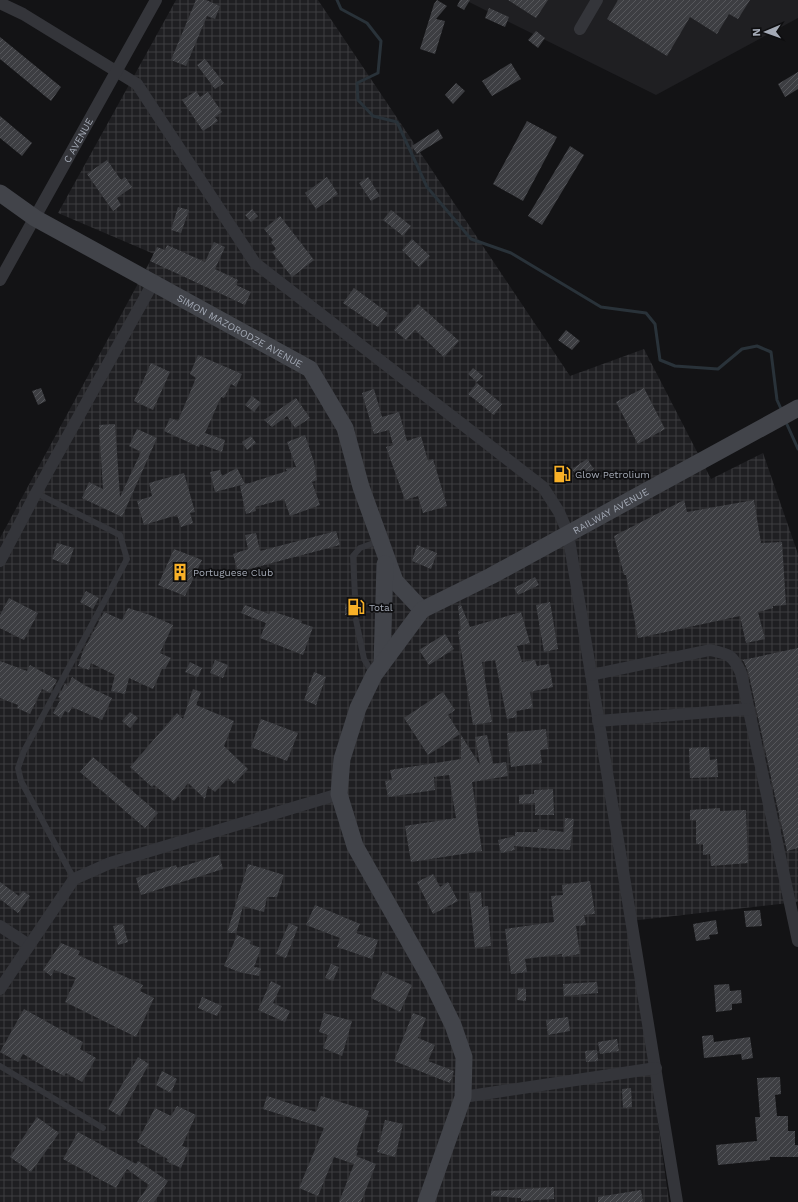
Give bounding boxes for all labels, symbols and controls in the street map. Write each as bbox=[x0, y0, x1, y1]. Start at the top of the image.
north arrow bbox=[746, 12, 786, 52]
text: N bbox=[750, 28, 763, 37]
street label: C AVENUE bbox=[61, 116, 95, 165]
street label: SIMON MAZORODZE AVENUE bbox=[175, 292, 305, 370]
fuel station icon: Glow Petrolium bbox=[552, 464, 572, 484]
place label: Glow Petrolium bbox=[575, 469, 650, 480]
street label: RAILWAY AVENUE bbox=[571, 486, 651, 536]
building icon: Portuguese Club bbox=[170, 562, 190, 582]
place label: Portuguese Club bbox=[193, 567, 273, 578]
fuel station icon: Total bbox=[346, 597, 366, 617]
place label: Total bbox=[369, 602, 393, 613]

